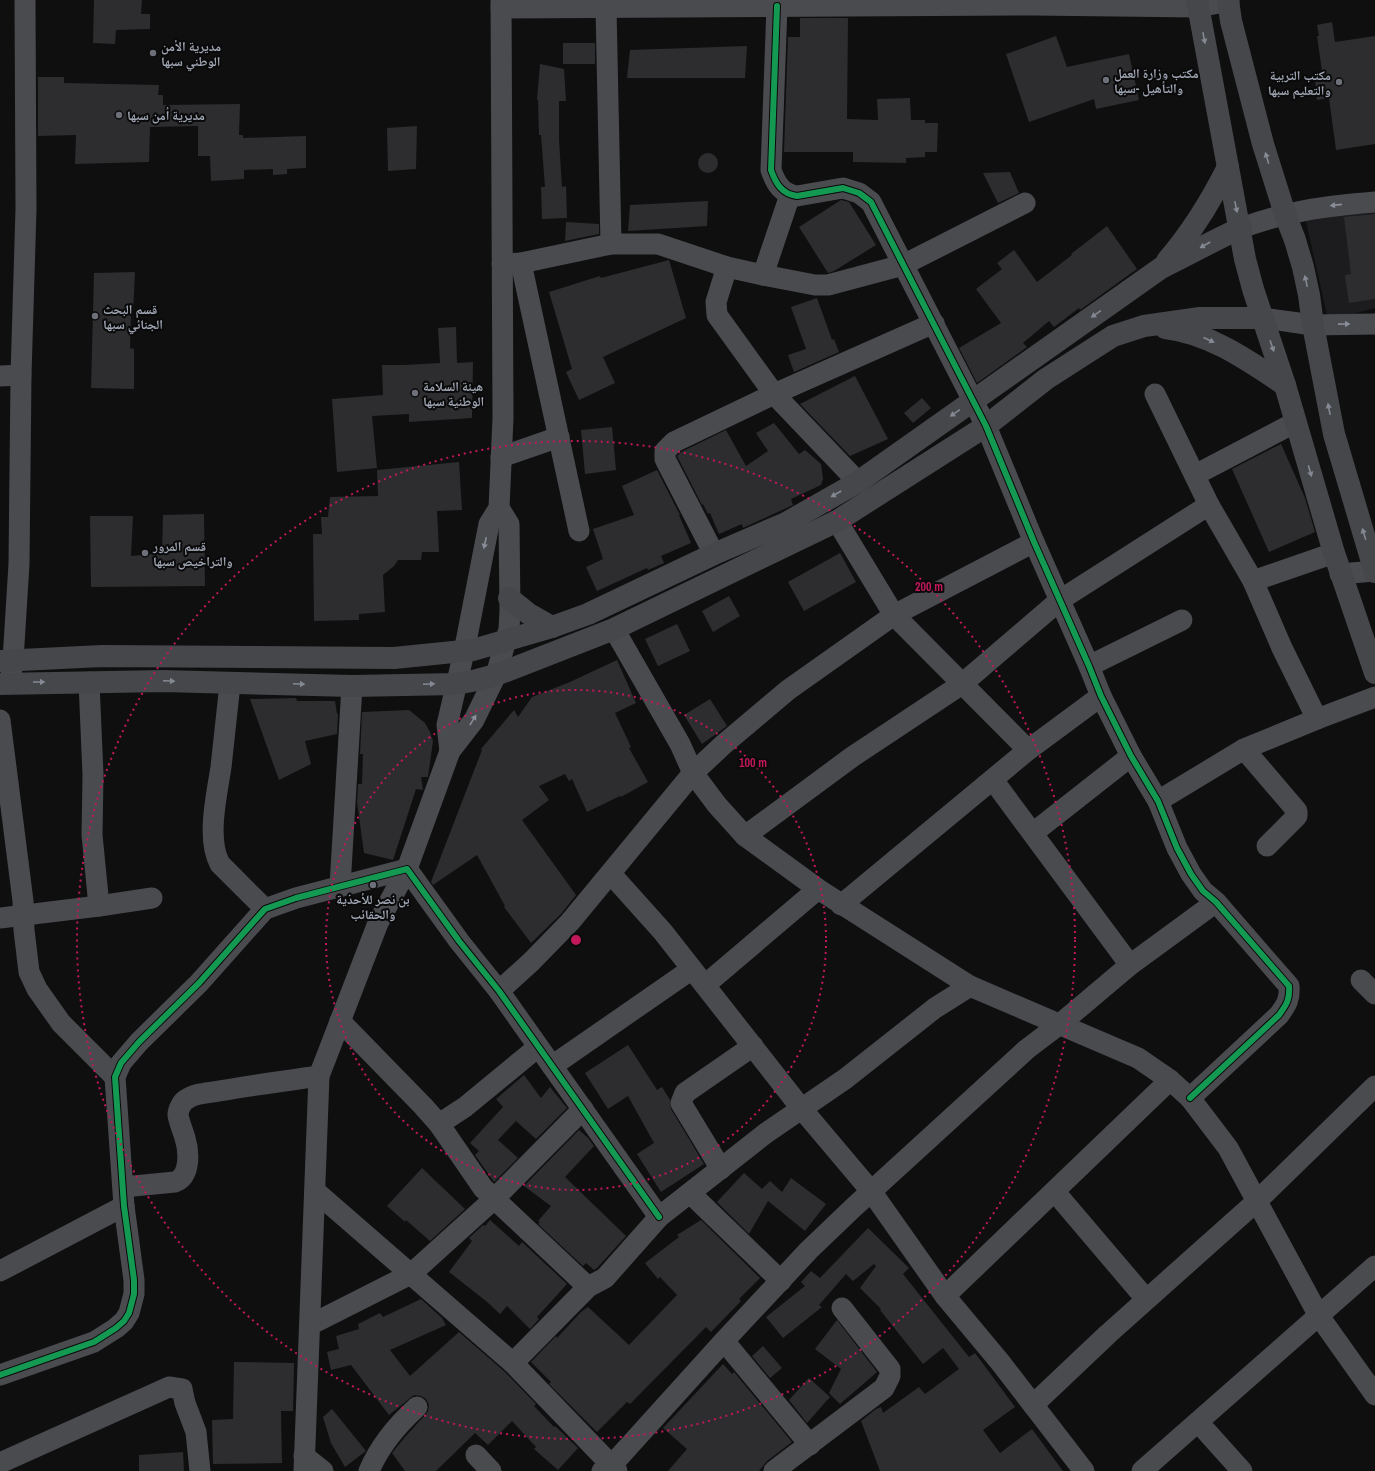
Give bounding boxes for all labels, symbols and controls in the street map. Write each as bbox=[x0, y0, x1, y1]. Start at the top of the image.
one-way arrow bbox=[1201, 32, 1207, 44]
place label: مديرية الأمن الوطني سبها bbox=[161, 38, 221, 72]
marker: مديرية الأمن الوطني سبها bbox=[148, 48, 158, 58]
place label: مكتب وزارة العمل والتأهيل -سبها bbox=[1114, 65, 1199, 97]
place label: مكتب التربية والتعليم سبها bbox=[1268, 67, 1331, 100]
marker: مكتب وزارة العمل والتأهيل -سبها bbox=[1101, 75, 1111, 85]
marker: مكتب التربية والتعليم سبها bbox=[1334, 77, 1344, 87]
place label: مديرية أمن سبها bbox=[127, 107, 205, 124]
marker: مديرية أمن سبها bbox=[114, 110, 124, 120]
one-way arrow bbox=[1264, 151, 1270, 163]
one-way arrow bbox=[1234, 201, 1240, 213]
one-way arrow bbox=[1330, 202, 1342, 209]
one-way arrow bbox=[1200, 241, 1211, 248]
one-way arrow bbox=[1303, 275, 1309, 288]
place label: قسم البحث الجنائي سبها bbox=[103, 301, 163, 335]
one-way arrow bbox=[1090, 310, 1101, 318]
marker: قسم البحث الجنائي سبها bbox=[90, 311, 100, 321]
one-way arrow bbox=[1338, 321, 1350, 328]
one-way arrow bbox=[1203, 337, 1215, 344]
one-way arrow bbox=[1269, 341, 1275, 353]
place label: هيئة السلامة الوطنية سبها bbox=[423, 378, 484, 410]
marker: هيئة السلامة الوطنية سبها bbox=[410, 388, 420, 398]
one-way arrow bbox=[1326, 403, 1332, 415]
one-way arrow bbox=[950, 409, 960, 417]
one-way arrow bbox=[1307, 465, 1313, 477]
one-way arrow bbox=[830, 491, 842, 498]
one-way arrow bbox=[1361, 528, 1367, 540]
one-way arrow bbox=[481, 537, 487, 549]
place label: قسم المرور والتراخيص سبها bbox=[152, 538, 233, 570]
marker: قسم المرور والتراخيص سبها bbox=[140, 548, 150, 558]
text: 200 m bbox=[915, 579, 943, 595]
one-way arrow bbox=[163, 678, 176, 684]
one-way arrow bbox=[33, 679, 46, 685]
one-way arrow bbox=[423, 680, 435, 687]
one-way arrow bbox=[293, 681, 306, 687]
one-way arrow bbox=[470, 714, 477, 726]
text: 100 m bbox=[739, 755, 767, 771]
marker: بن نصر للأحذية والحقائب bbox=[368, 880, 378, 890]
place label: بن نصر للأحذية والحقائب bbox=[336, 891, 410, 923]
centre of rings bbox=[569, 933, 583, 947]

